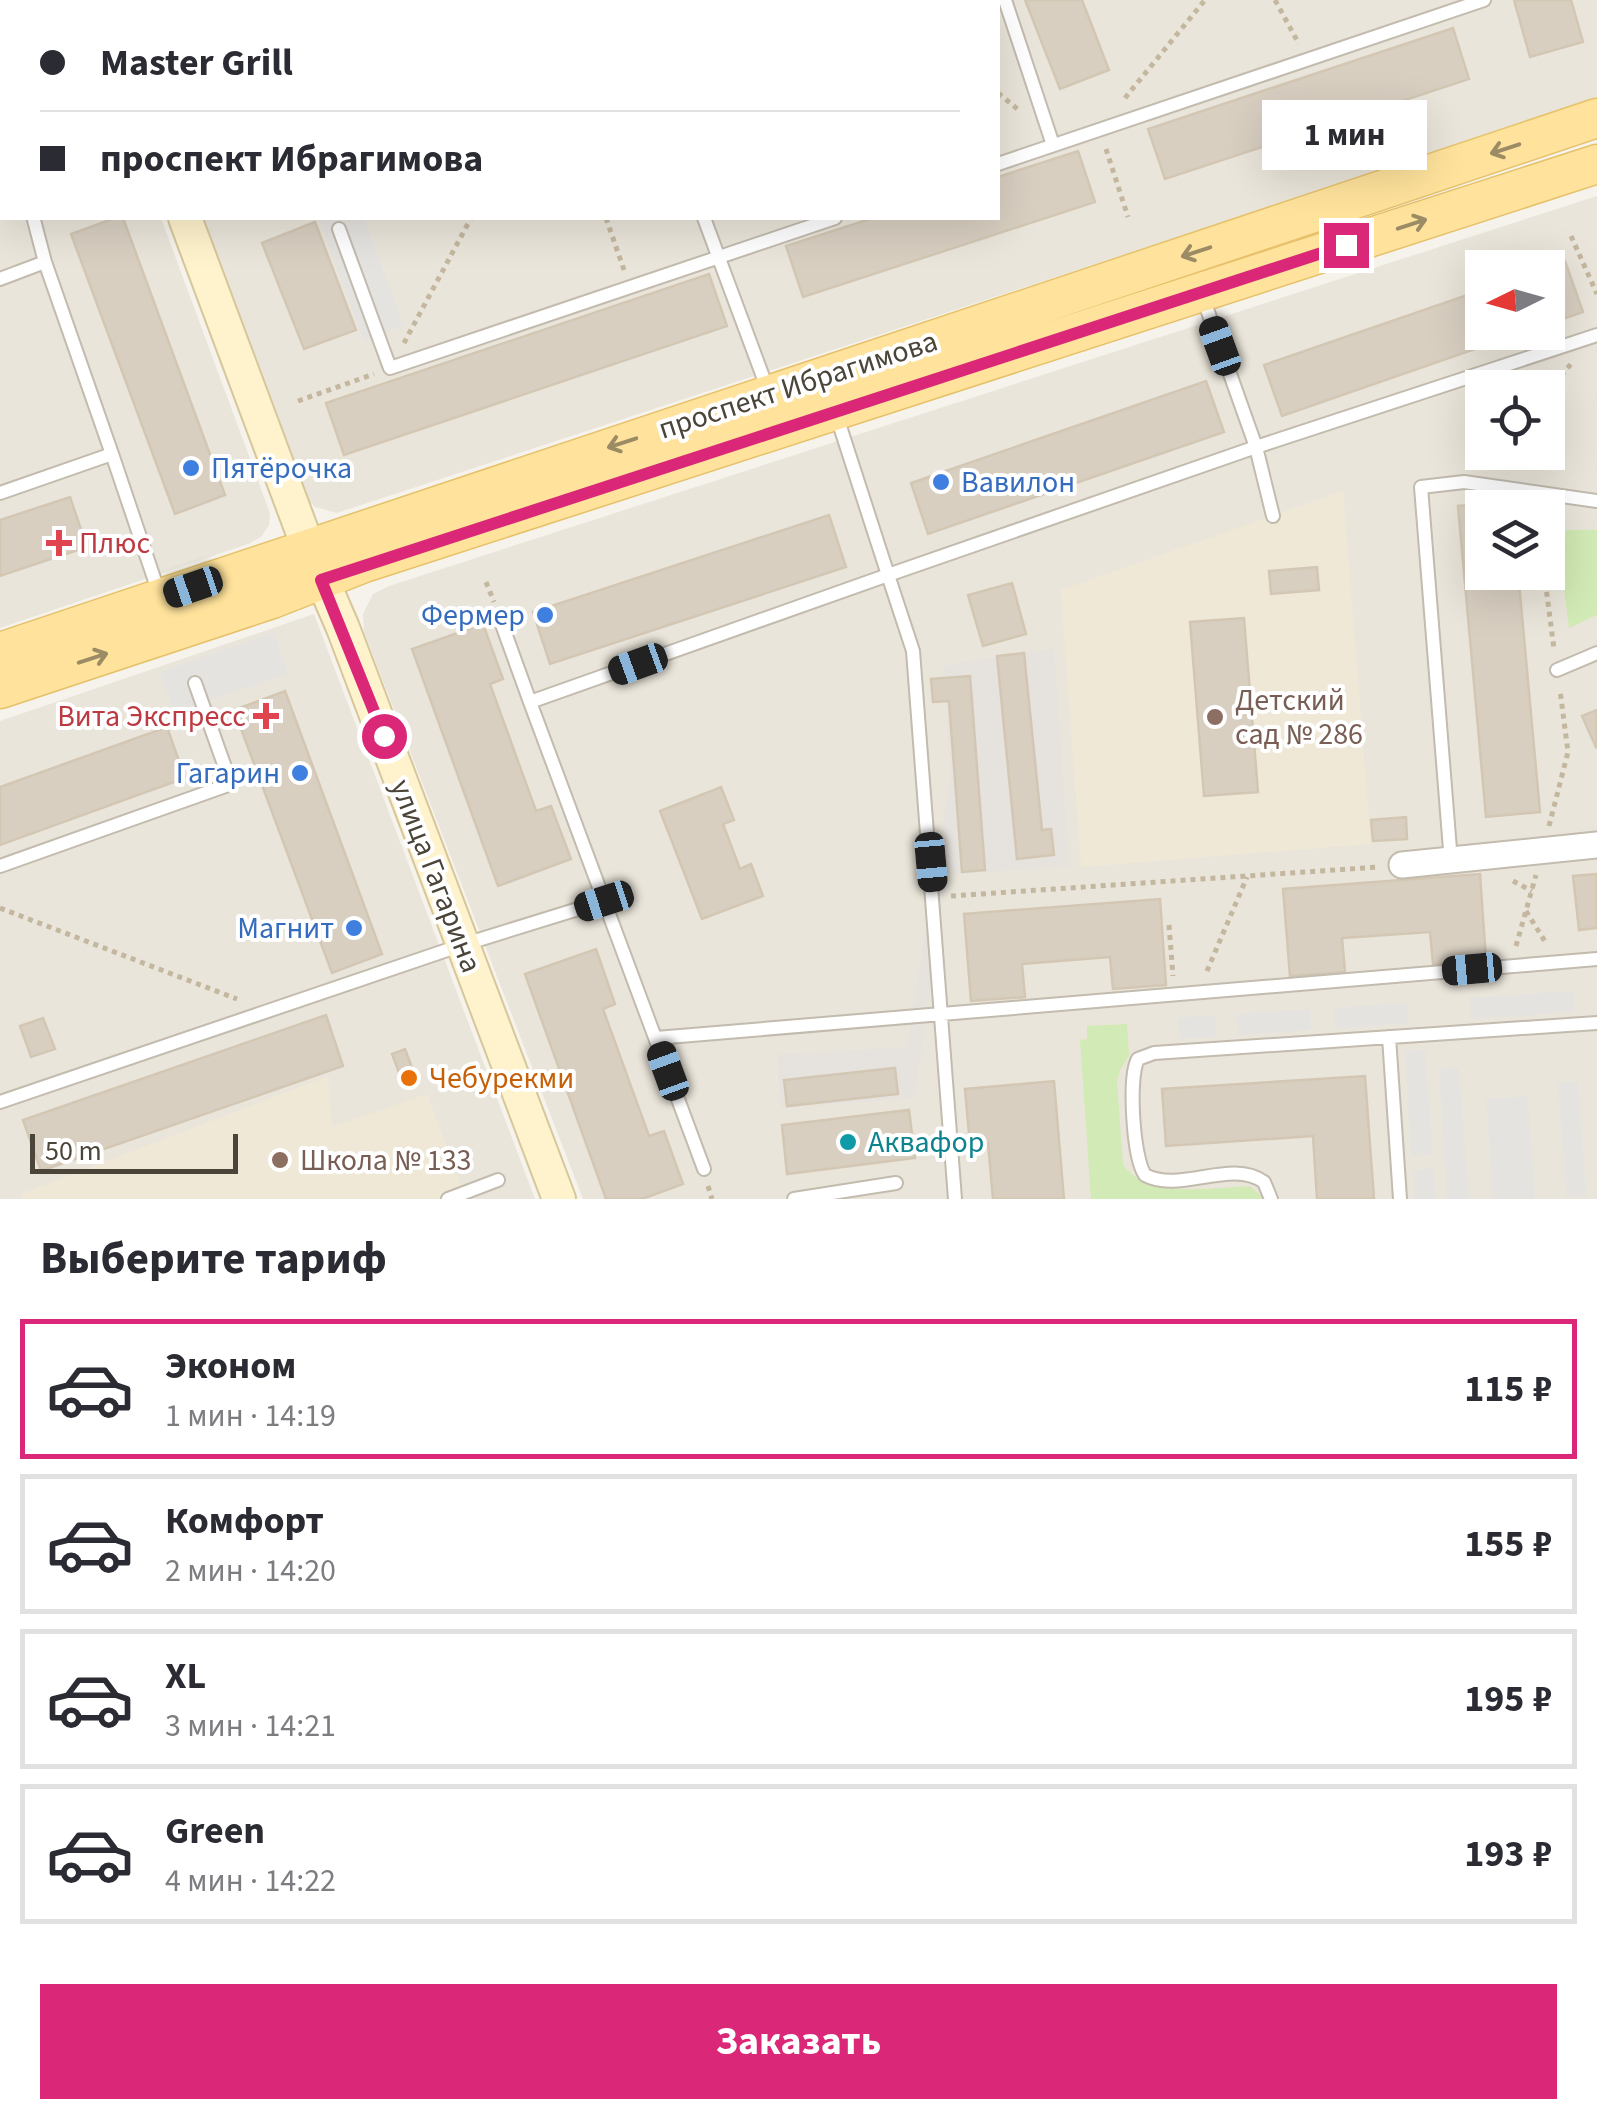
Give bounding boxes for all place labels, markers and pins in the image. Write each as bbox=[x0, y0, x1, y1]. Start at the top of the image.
place label: Пятёрочка bbox=[211, 447, 352, 490]
marker: Пятёрочка bbox=[180, 457, 202, 479]
place label: Вавилон bbox=[961, 461, 1075, 504]
marker: Вавилон bbox=[930, 471, 952, 493]
place label: Плюс bbox=[79, 522, 150, 565]
marker: Плюс bbox=[48, 532, 70, 554]
place label: Фермер bbox=[421, 594, 525, 637]
marker: Фермер bbox=[534, 604, 556, 626]
place label: Детский сад № 286 bbox=[1235, 679, 1363, 756]
place label: Вита Экспресс bbox=[57, 695, 246, 738]
marker: Вита Экспресс bbox=[255, 705, 277, 727]
marker: Детский сад № 286 bbox=[1204, 706, 1226, 728]
place label: Гагарин bbox=[176, 752, 280, 795]
marker: Гагарин bbox=[289, 762, 311, 784]
place label: Магнит bbox=[237, 907, 334, 950]
marker: Магнит bbox=[343, 917, 365, 939]
place label: Чебурекми bbox=[429, 1057, 574, 1100]
marker: Чебурекми bbox=[398, 1067, 420, 1089]
place label: Аквафор bbox=[868, 1121, 984, 1164]
marker: Аквафор bbox=[837, 1131, 859, 1153]
place label: Школа № 133 bbox=[300, 1139, 471, 1182]
marker: Школа № 133 bbox=[269, 1149, 291, 1171]

